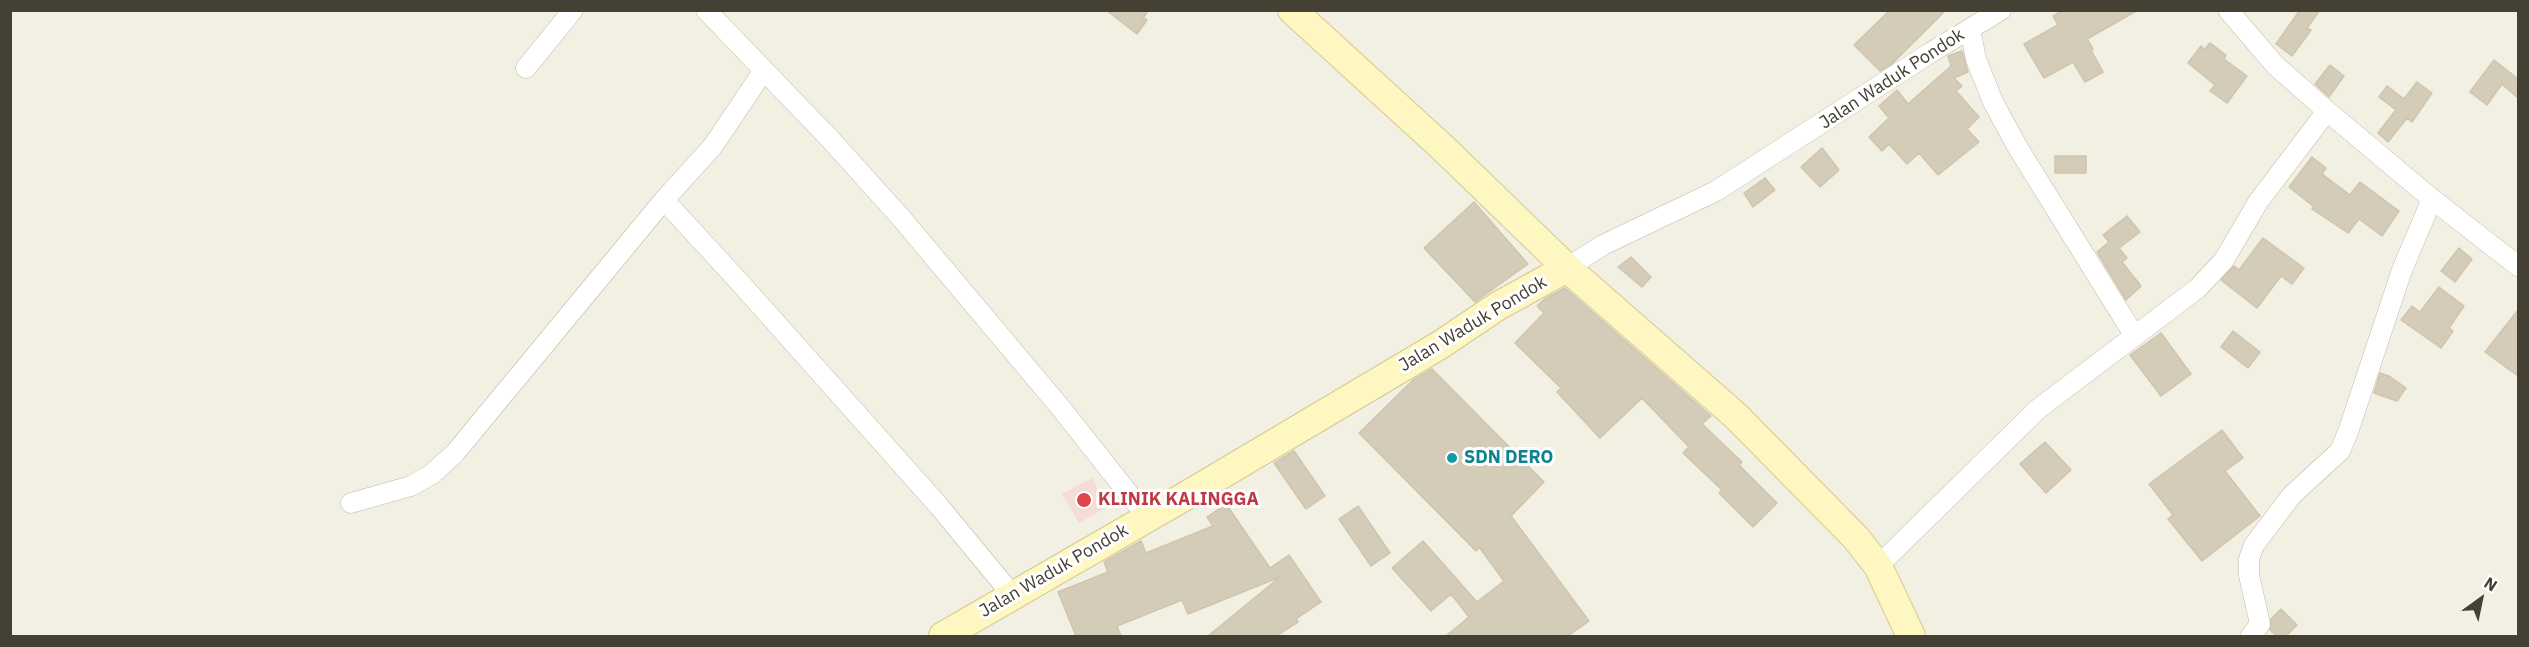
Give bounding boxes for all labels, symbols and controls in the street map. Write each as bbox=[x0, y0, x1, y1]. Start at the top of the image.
street label: Jalan Waduk Pondok bbox=[1815, 24, 1969, 134]
street label: Jalan Waduk Pondok bbox=[1395, 271, 1551, 377]
place label: SDN DERO bbox=[1464, 447, 1553, 469]
marker: SDN DERO bbox=[1445, 451, 1459, 465]
place label: KLINIK KALINGGA bbox=[1098, 489, 1259, 511]
marker: KLINIK KALINGGA bbox=[1075, 491, 1093, 509]
street label: Jalan Waduk Pondok bbox=[976, 520, 1132, 622]
north arrow bbox=[2451, 569, 2511, 629]
text: N bbox=[2480, 572, 2501, 595]

